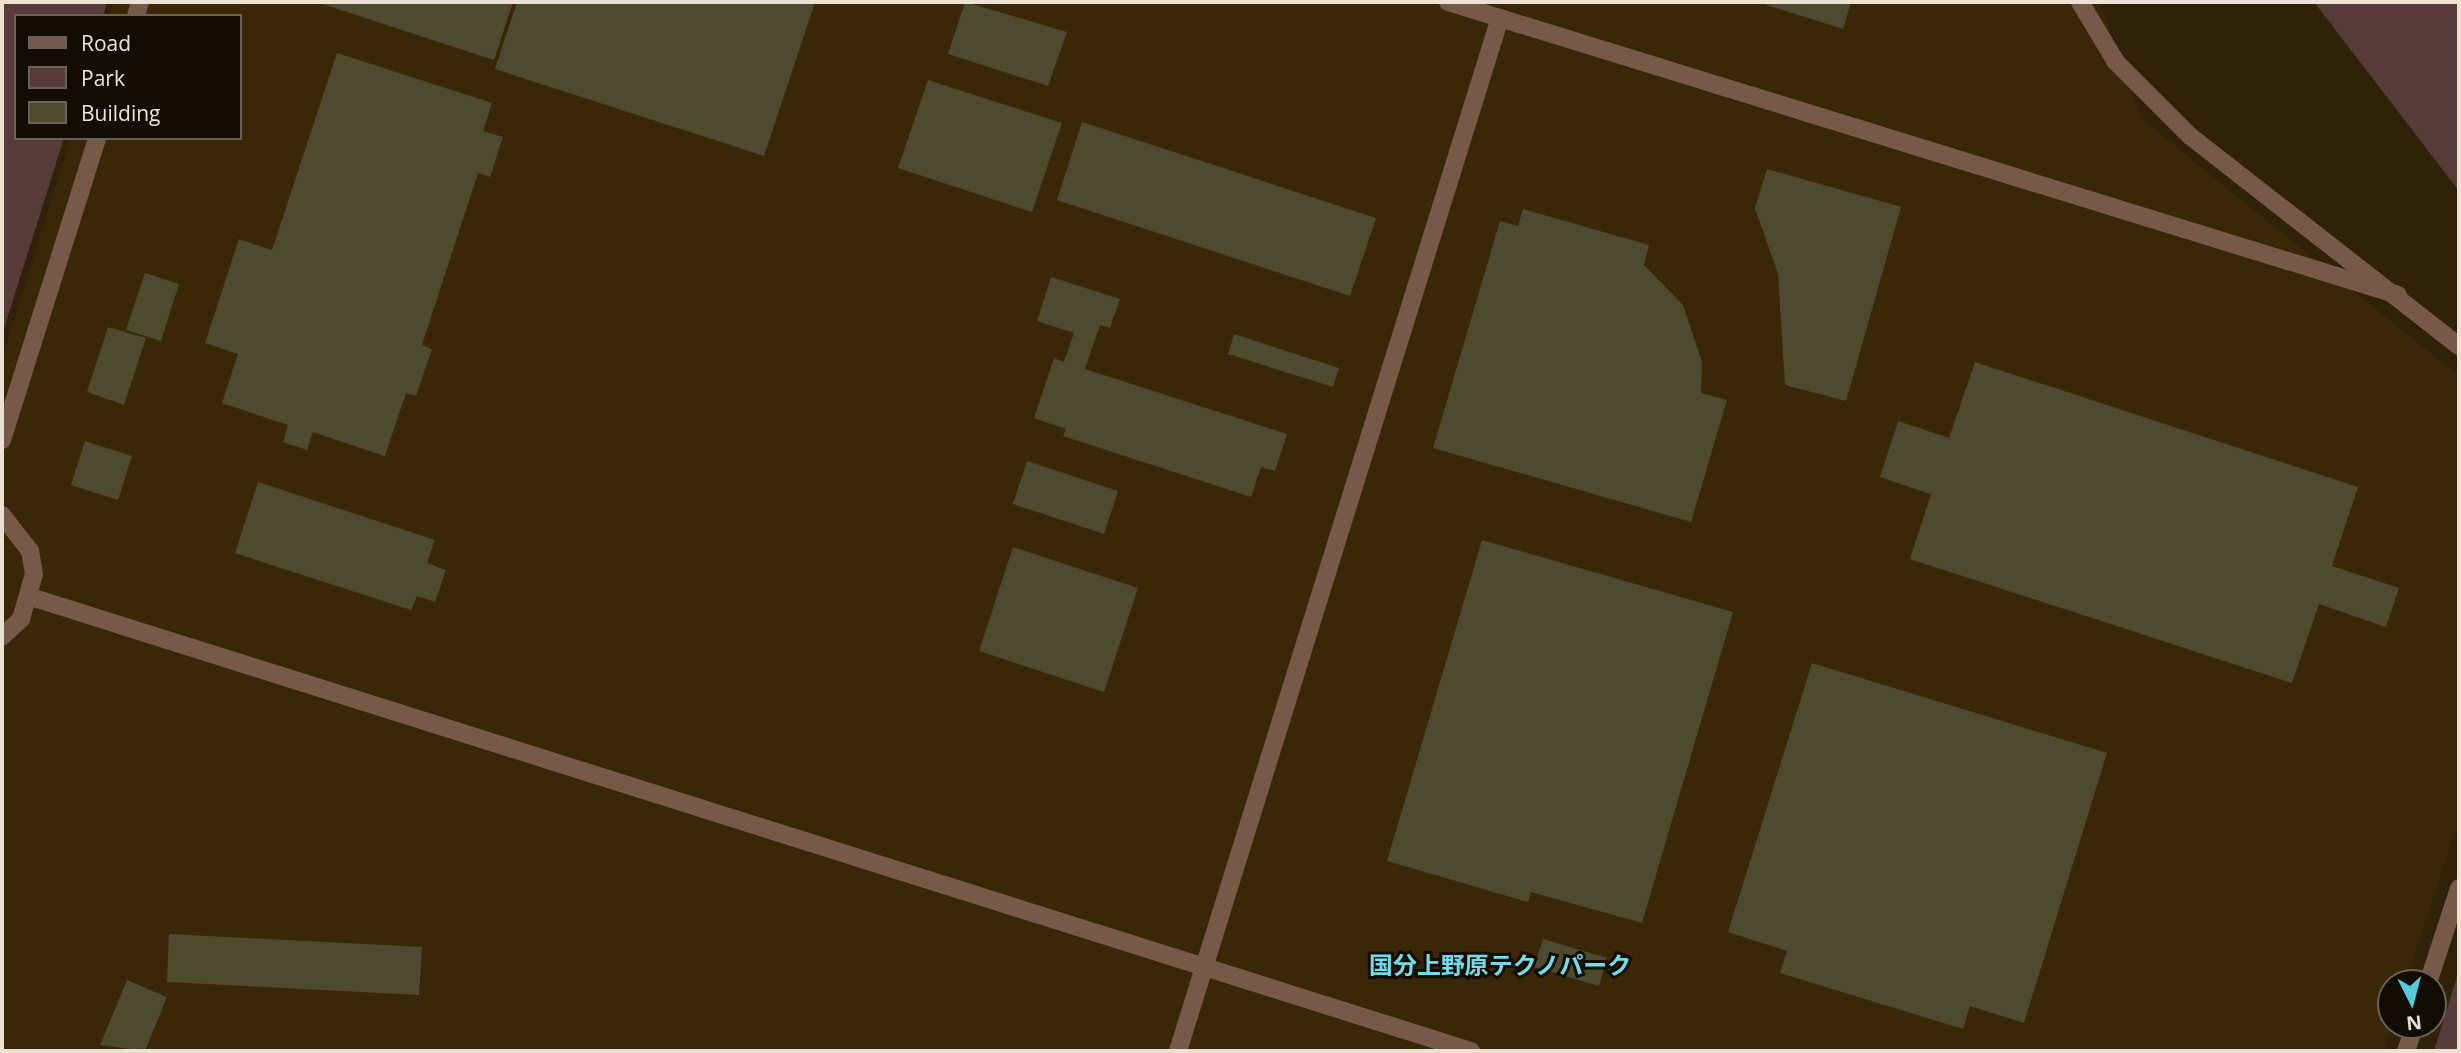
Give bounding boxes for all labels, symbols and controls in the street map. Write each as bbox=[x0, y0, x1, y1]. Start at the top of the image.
legend bbox=[14, 14, 242, 140]
text: Road bbox=[81, 29, 131, 57]
text: Park bbox=[81, 64, 125, 92]
text: Building bbox=[81, 99, 160, 127]
district label: 国分上野原テクノパーク bbox=[1368, 951, 1632, 979]
north arrow bbox=[2377, 969, 2447, 1039]
text: N bbox=[2405, 1009, 2423, 1037]

